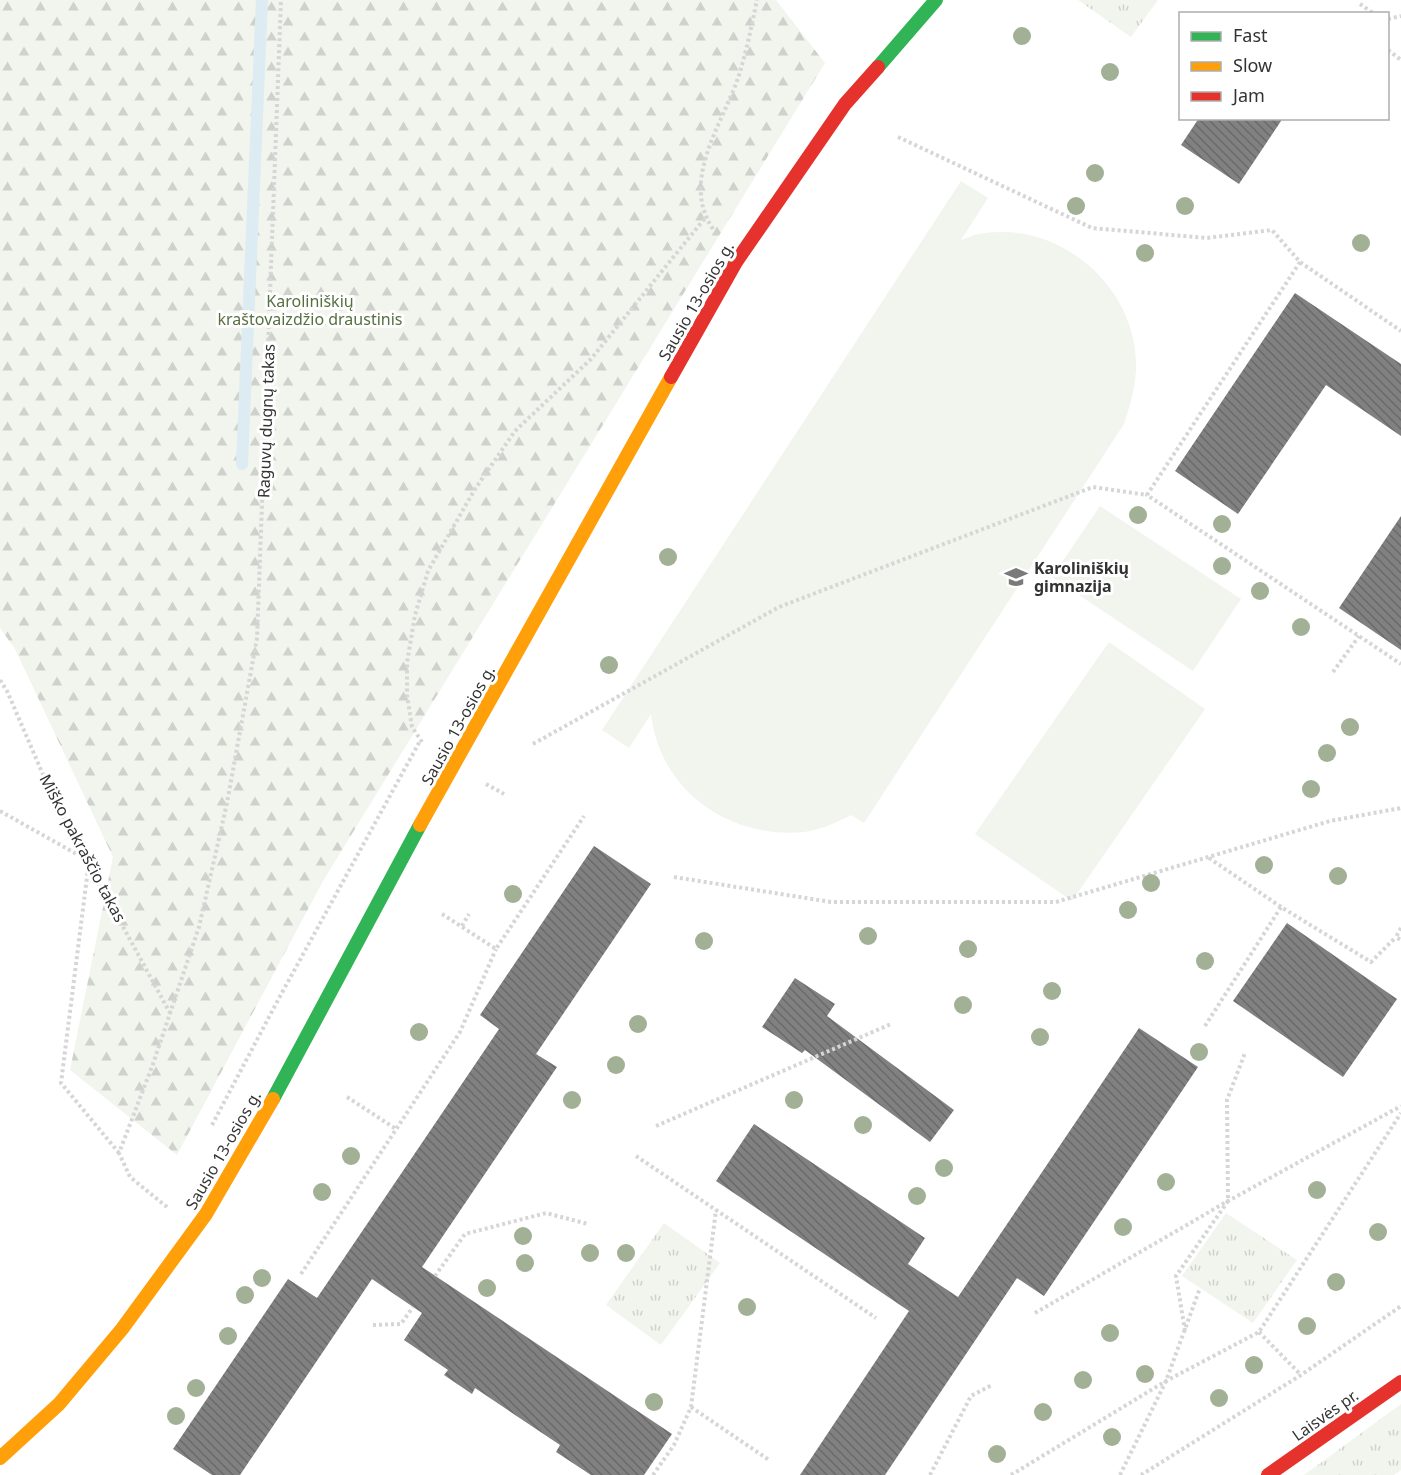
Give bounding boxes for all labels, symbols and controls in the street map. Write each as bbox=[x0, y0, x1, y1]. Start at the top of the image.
legend bbox=[1179, 12, 1389, 120]
text: Fast bbox=[1233, 23, 1268, 47]
text: Slow bbox=[1233, 53, 1272, 77]
text: Jam bbox=[1231, 83, 1265, 107]
street label: Sausio 13-osios g. bbox=[653, 238, 739, 364]
park label: Karoliniškių kraštovaizdžio draustinis bbox=[218, 290, 402, 330]
street label: Raguvų dugnų takas bbox=[252, 344, 280, 498]
place label: Karoliniškių gimnazija bbox=[1034, 557, 1129, 597]
school or university icon: Karoliniškių gimnazija bbox=[1003, 564, 1029, 590]
street label: Sausio 13-osios g. bbox=[416, 661, 500, 789]
street label: Miško pakraščio takas bbox=[35, 770, 131, 926]
street label: Sausio 13-osios g. bbox=[180, 1087, 266, 1213]
street label: Laisvės pr. bbox=[1287, 1384, 1363, 1446]

